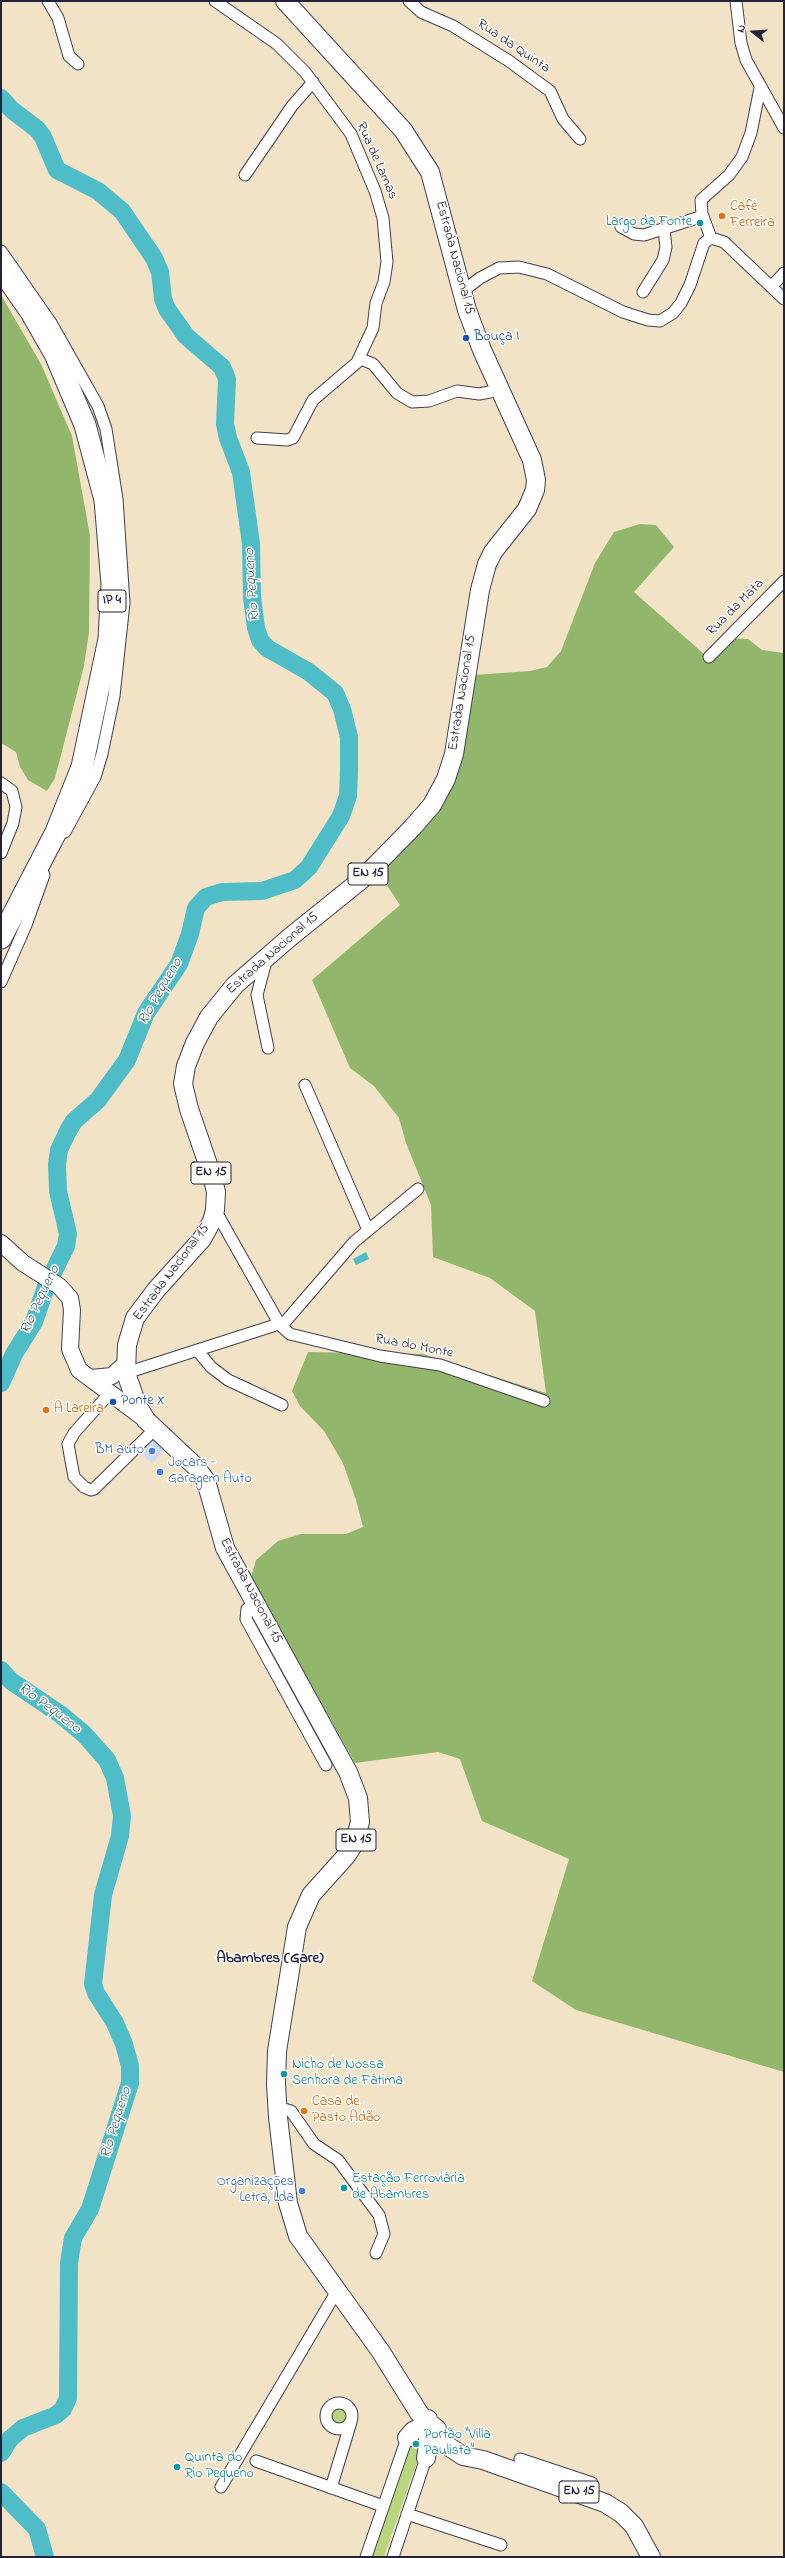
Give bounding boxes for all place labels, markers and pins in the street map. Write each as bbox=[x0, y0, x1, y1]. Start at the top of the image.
place label: Café Ferreira bbox=[730, 200, 775, 232]
marker: Café Ferreira bbox=[717, 211, 727, 221]
place label: Largo da Fonte bbox=[606, 215, 692, 231]
marker: Largo da Fonte bbox=[695, 218, 705, 228]
place label: Bouça I bbox=[474, 330, 519, 346]
marker: Bouça I bbox=[461, 333, 471, 343]
place label: Ponte X bbox=[121, 1394, 165, 1410]
marker: Ponte X bbox=[108, 1397, 118, 1407]
place label: A Lareira bbox=[54, 1402, 104, 1418]
marker: A Lareira bbox=[41, 1405, 51, 1415]
place label: BM auto bbox=[95, 1443, 144, 1459]
marker: BM auto bbox=[147, 1446, 157, 1456]
place label: Jocars - Garagem Auto bbox=[168, 1456, 252, 1488]
marker: Jocars - Garagem Auto bbox=[155, 1467, 165, 1477]
place label: Nicho de Nossa Senhora de Fátima bbox=[292, 2058, 403, 2090]
marker: Nicho de Nossa Senhora de Fátima bbox=[279, 2069, 289, 2079]
place label: Casa de Pasto Adão bbox=[312, 2095, 380, 2128]
marker: Casa de Pasto Adão bbox=[299, 2106, 309, 2116]
place label: Estação Ferroviária de Abambres bbox=[352, 2172, 465, 2204]
place label: Organizações Letra, Lda bbox=[217, 2175, 294, 2208]
marker: Estação Ferroviária de Abambres bbox=[339, 2183, 349, 2193]
marker: Organizações Letra, Lda bbox=[297, 2186, 307, 2196]
place label: Portão "Villa Paulista" bbox=[424, 2428, 491, 2460]
marker: Portão "Villa Paulista" bbox=[411, 2439, 421, 2449]
place label: Quinta do Rio Pequeno bbox=[185, 2451, 254, 2484]
marker: Quinta do Rio Pequeno bbox=[172, 2462, 182, 2472]

